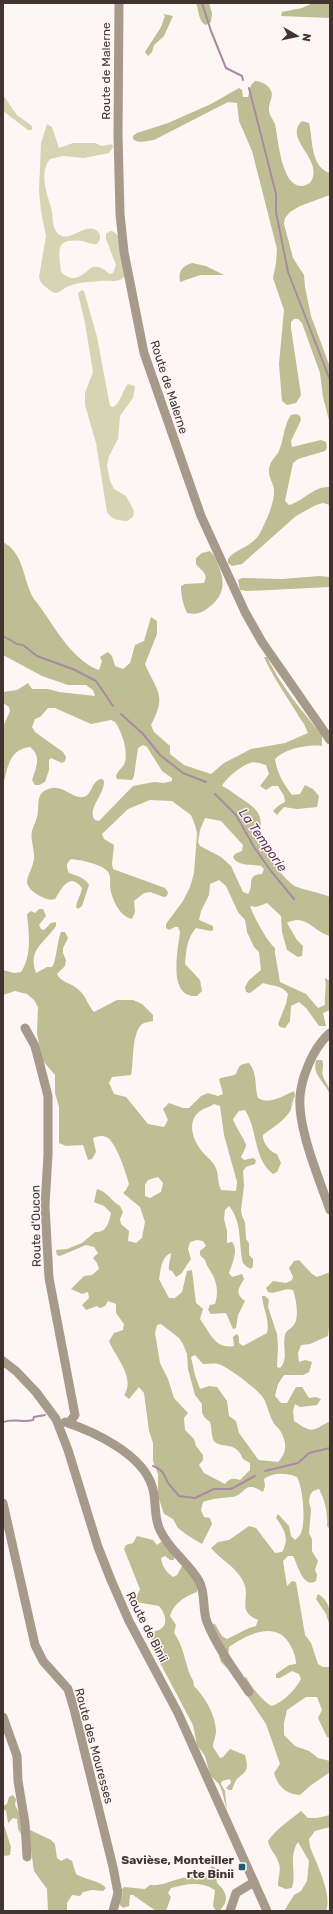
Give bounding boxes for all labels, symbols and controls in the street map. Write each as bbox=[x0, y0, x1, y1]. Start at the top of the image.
north arrow bbox=[277, 16, 317, 56]
street label: Route de Malerne bbox=[99, 22, 113, 120]
text: N bbox=[299, 33, 313, 42]
street label: Route de Malerne bbox=[147, 339, 191, 436]
water label: La Temporie bbox=[236, 806, 290, 874]
street label: Route d'Oucon bbox=[28, 1185, 44, 1267]
street label: Route de Binii bbox=[123, 1589, 171, 1665]
street label: Route des Mouresses bbox=[72, 1687, 116, 1805]
place label: Savièse, Monteiller rte Binii bbox=[121, 1853, 235, 1881]
marker: Savièse, Monteiller rte Binii bbox=[237, 1862, 247, 1872]

